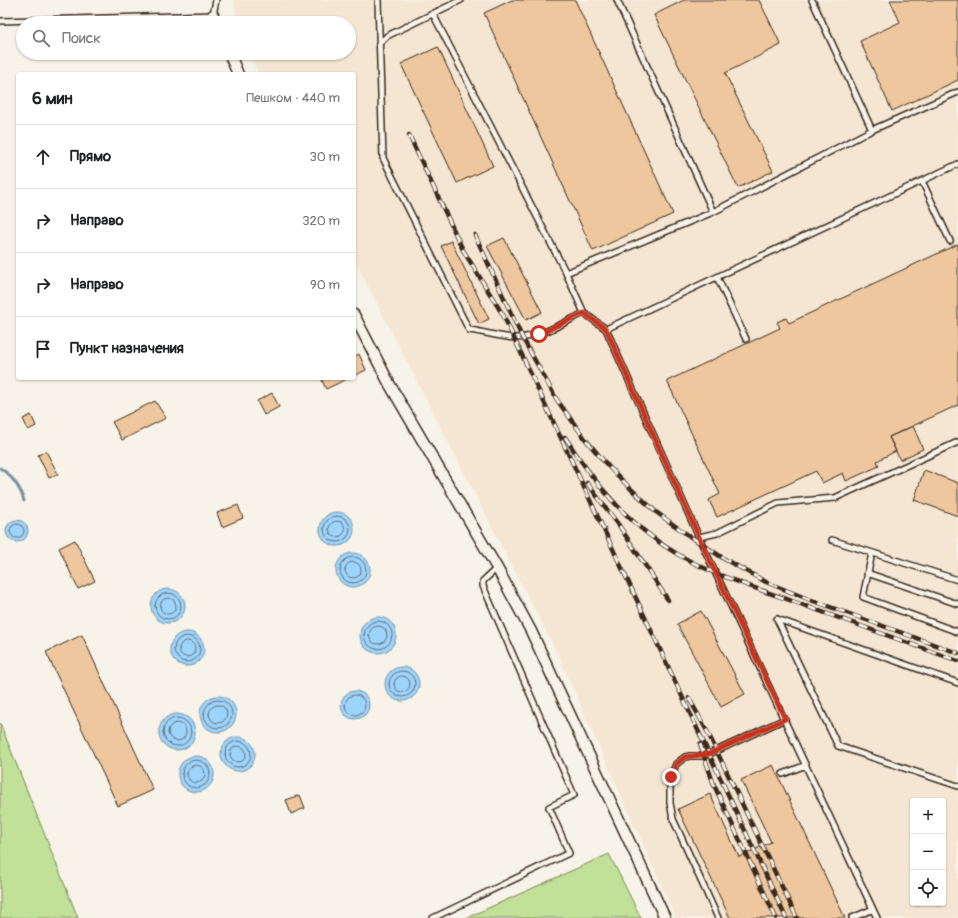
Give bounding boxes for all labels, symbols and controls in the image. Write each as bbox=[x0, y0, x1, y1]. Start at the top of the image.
search box bbox=[16, 16, 356, 60]
icon: search bbox=[30, 27, 52, 49]
text: Поиск bbox=[62, 29, 101, 48]
text: 6 мин bbox=[32, 88, 73, 109]
text: Пешком · 440 m bbox=[246, 90, 340, 106]
icon: ahead bbox=[32, 146, 54, 168]
text: Прямо bbox=[70, 147, 111, 166]
text: 30 m bbox=[310, 149, 340, 165]
icon: right bbox=[32, 210, 54, 232]
text: Направо bbox=[70, 211, 124, 230]
text: 320 m bbox=[302, 213, 340, 229]
icon: right bbox=[32, 274, 54, 296]
text: Направо bbox=[70, 275, 124, 294]
text: 90 m bbox=[310, 277, 340, 293]
route start bbox=[530, 325, 548, 343]
icon: arrive bbox=[32, 338, 54, 360]
text: Пункт назначения bbox=[70, 339, 184, 358]
route end bbox=[662, 768, 680, 786]
map controls bbox=[910, 798, 946, 906]
button: + bbox=[910, 798, 946, 834]
button: − bbox=[910, 834, 946, 870]
button: locate bbox=[910, 870, 946, 906]

